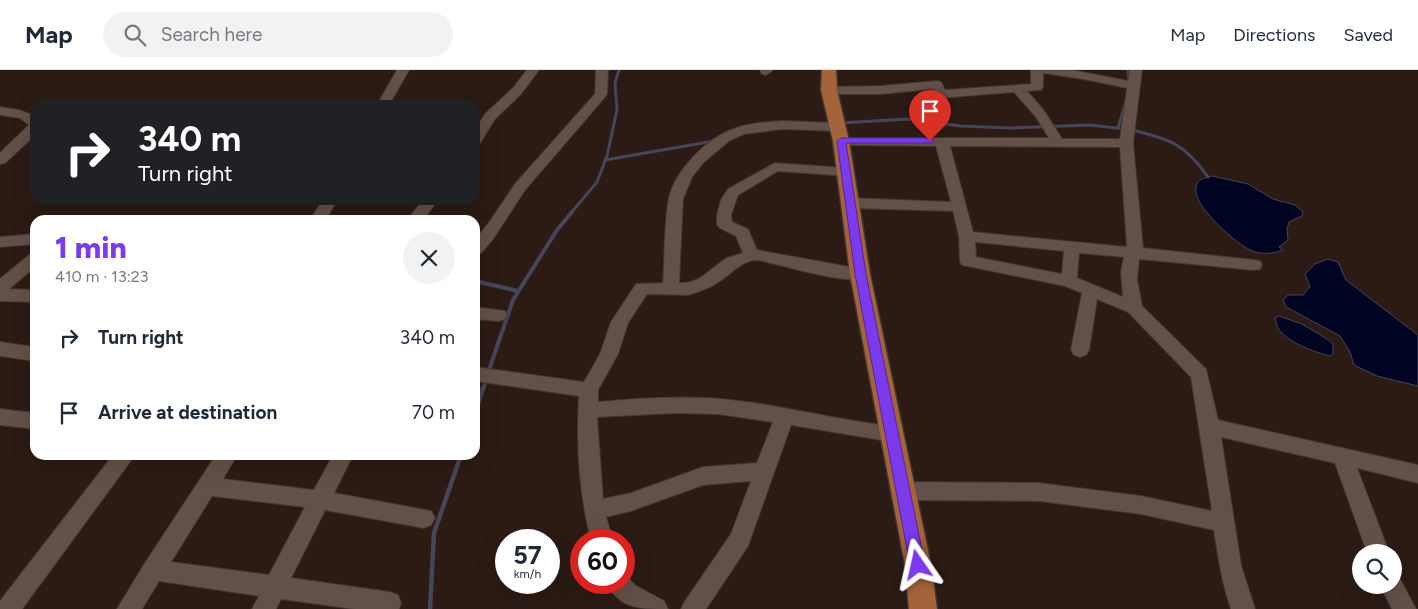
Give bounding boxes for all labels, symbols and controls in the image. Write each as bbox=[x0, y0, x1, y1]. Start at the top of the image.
search box bbox=[103, 12, 453, 57]
text: Map bbox=[25, 20, 73, 49]
icon: search bbox=[121, 21, 149, 49]
text: Search here bbox=[161, 23, 262, 46]
text: Map bbox=[1170, 24, 1205, 46]
text: Directions bbox=[1233, 24, 1315, 46]
text: Saved bbox=[1343, 24, 1393, 46]
pin bbox=[909, 90, 951, 141]
icon: arrive bbox=[916, 97, 944, 125]
text: 340 m bbox=[138, 118, 241, 160]
icon: right bbox=[55, 120, 120, 185]
text: Turn right bbox=[138, 160, 233, 187]
text: 1 min bbox=[55, 229, 127, 266]
button: close bbox=[403, 232, 455, 284]
text: 410 m · 13:23 bbox=[55, 267, 148, 286]
icon: right bbox=[55, 324, 83, 352]
text: Turn right bbox=[98, 326, 184, 349]
text: 340 m bbox=[400, 326, 455, 349]
icon: arrive bbox=[55, 399, 83, 427]
text: Arrive at destination bbox=[98, 401, 277, 424]
text: 70 m bbox=[412, 401, 455, 424]
speed limit sign: 60 bbox=[570, 529, 635, 594]
position arrow bbox=[891, 538, 943, 590]
text: 57 bbox=[513, 540, 542, 570]
map controls bbox=[1352, 544, 1402, 594]
button: search bbox=[1352, 544, 1402, 594]
text: km/h bbox=[514, 567, 541, 581]

